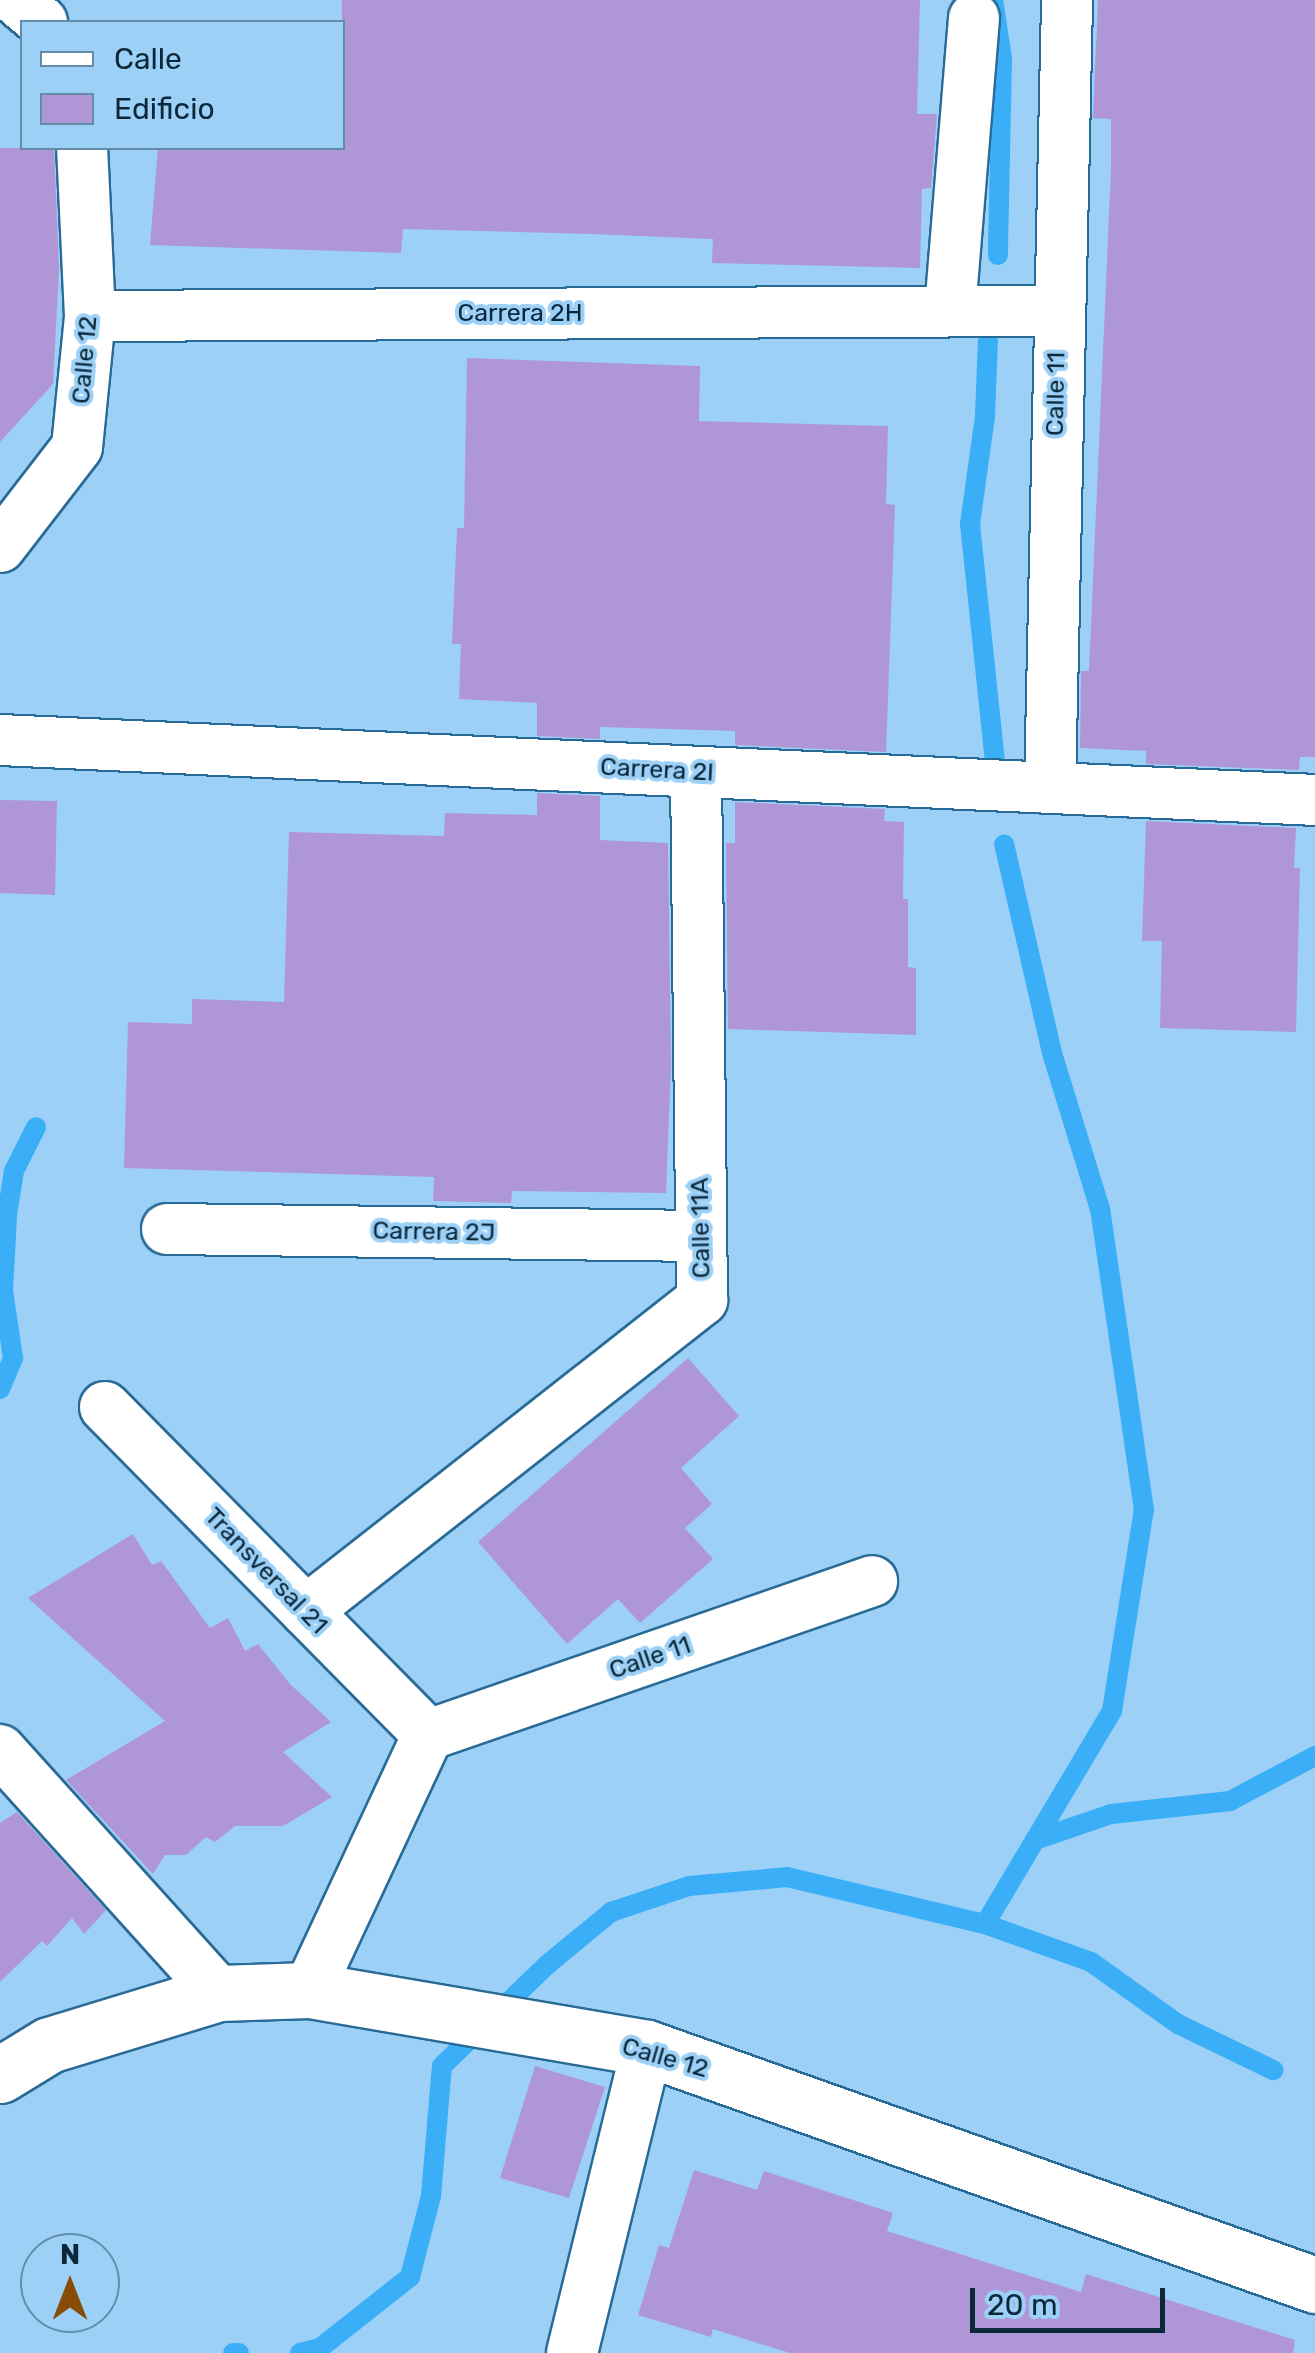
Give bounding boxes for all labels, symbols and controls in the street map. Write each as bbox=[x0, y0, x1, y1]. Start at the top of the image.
legend bbox=[20, 20, 345, 150]
text: Calle bbox=[114, 41, 182, 77]
text: Edificio bbox=[114, 91, 215, 127]
street label: Carrera 2H bbox=[458, 298, 582, 328]
street label: Calle 12 bbox=[66, 315, 104, 405]
street label: Calle 11 bbox=[1040, 352, 1072, 436]
street label: Carrera 2I bbox=[599, 752, 715, 788]
street label: Calle 11A bbox=[685, 1177, 717, 1279]
street label: Carrera 2J bbox=[372, 1216, 496, 1248]
street label: Transversal 21 bbox=[198, 1502, 334, 1640]
street label: Calle 11 bbox=[605, 1630, 695, 1686]
street label: Calle 12 bbox=[619, 2031, 711, 2085]
north arrow bbox=[20, 2233, 120, 2333]
text: N bbox=[60, 2238, 80, 2271]
scale bar bbox=[975, 2268, 1170, 2330]
text: 20 m bbox=[987, 2287, 1058, 2323]

